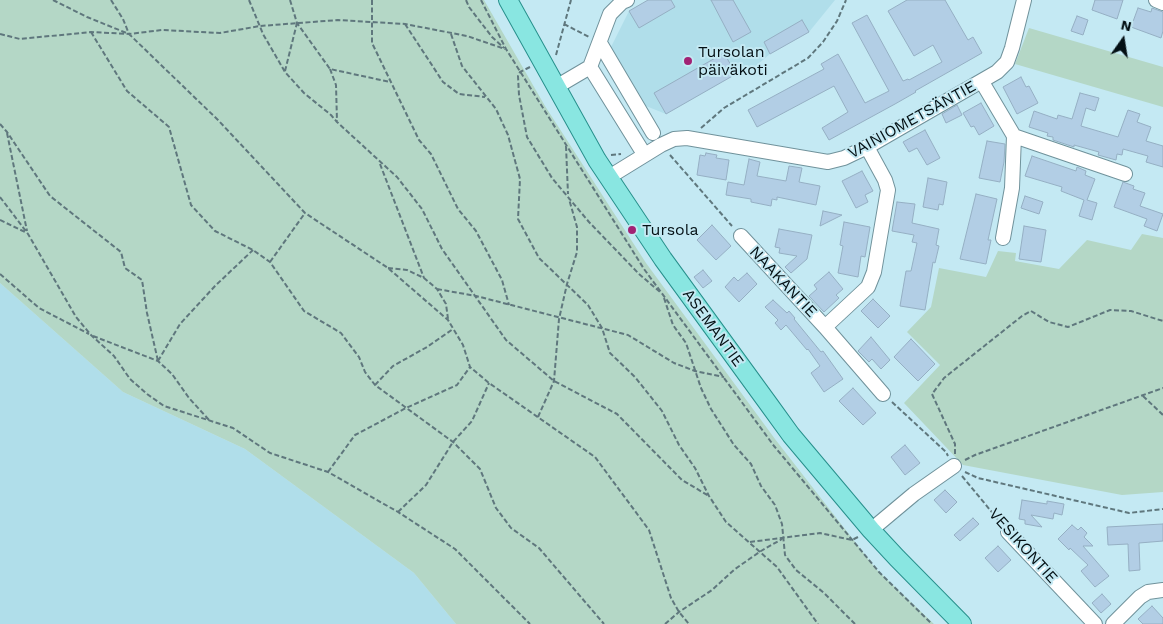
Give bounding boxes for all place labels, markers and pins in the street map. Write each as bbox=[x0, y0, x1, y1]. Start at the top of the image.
place label: Tursolan päiväkoti bbox=[698, 42, 768, 80]
marker: Tursolan päiväkoti bbox=[682, 55, 694, 67]
place label: Tursola bbox=[642, 220, 699, 240]
marker: Tursola bbox=[626, 224, 638, 236]

